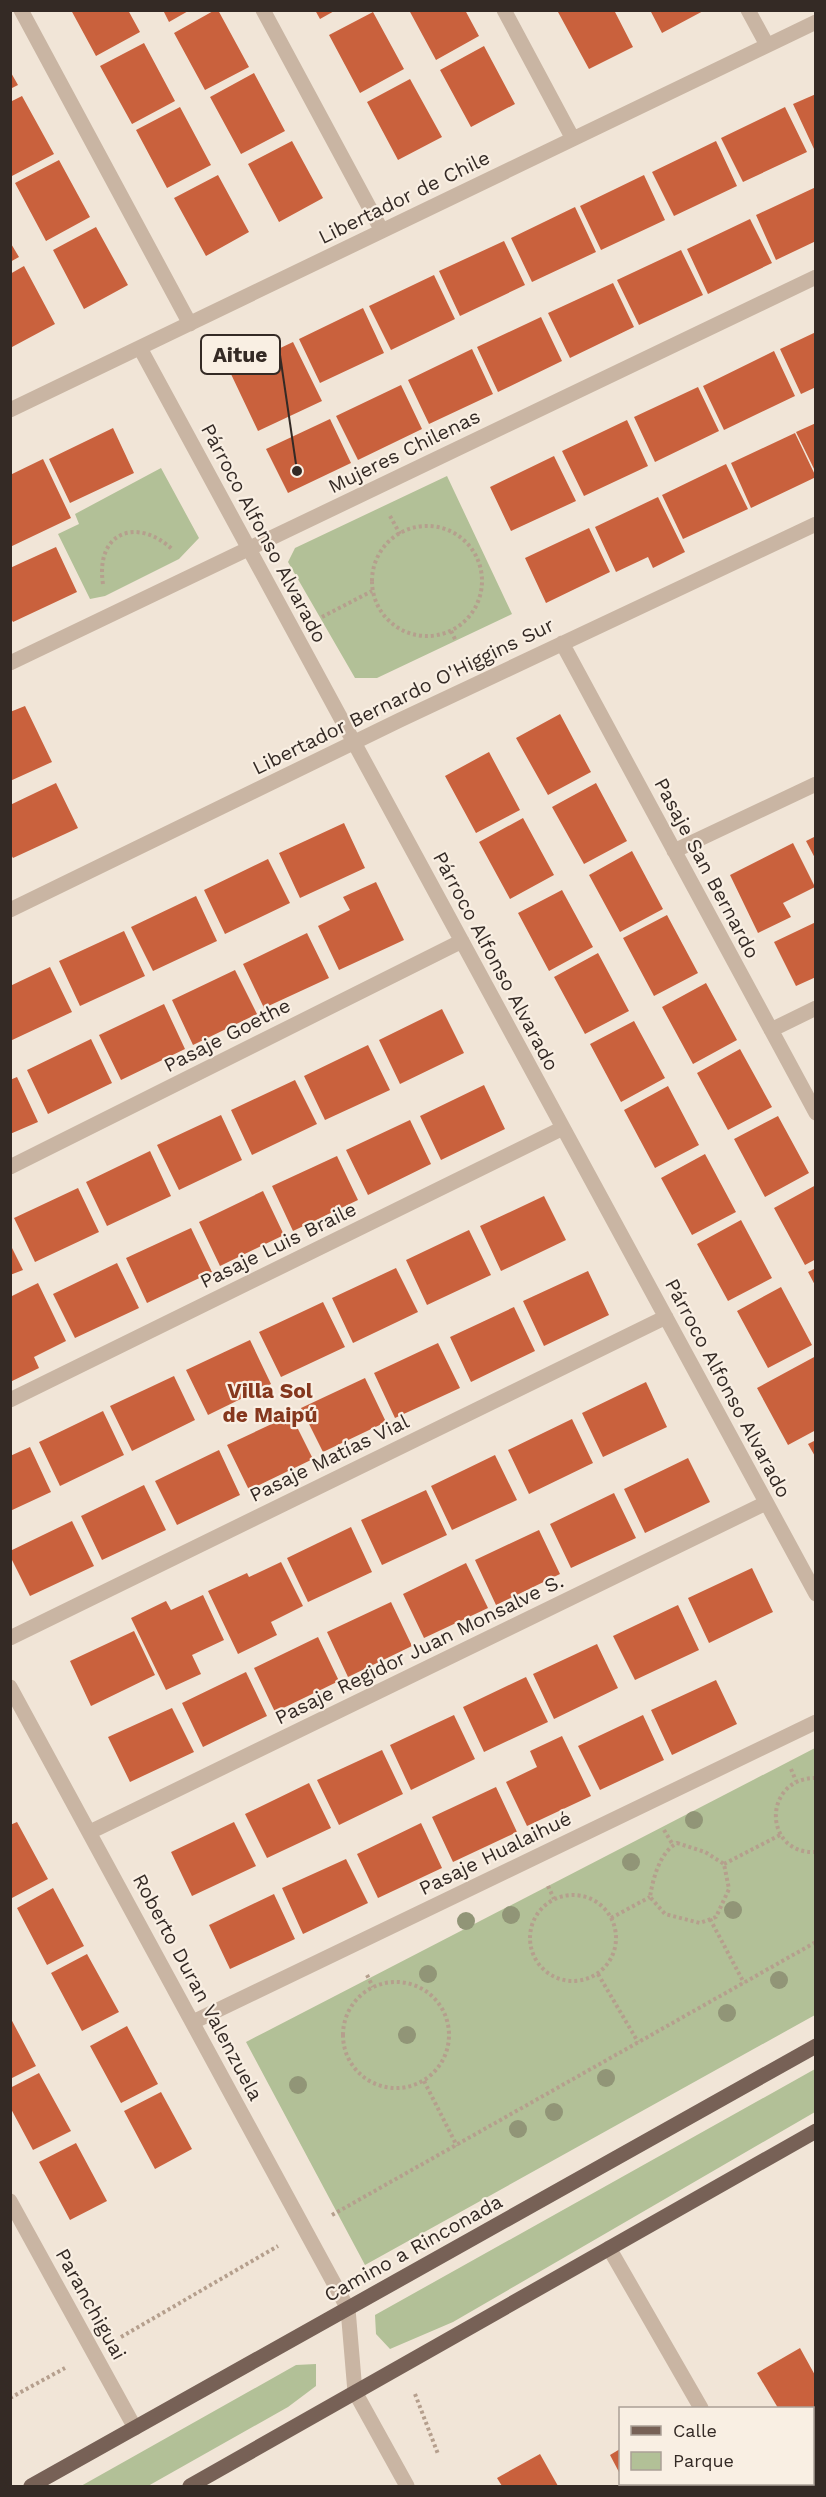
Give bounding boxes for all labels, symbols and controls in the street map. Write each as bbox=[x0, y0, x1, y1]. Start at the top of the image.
street label: Libertador de Chile bbox=[314, 145, 494, 249]
callout: Aitue bbox=[201, 335, 280, 374]
text: Aitue bbox=[213, 342, 267, 367]
street label: Mujeres Chilenas bbox=[324, 404, 484, 498]
street label: Párroco Alfonso Alvarado bbox=[196, 419, 332, 647]
street label: Libertador Bernardo O'Higgins Sur bbox=[248, 612, 558, 780]
street label: Pasaje San Bernardo bbox=[649, 774, 765, 962]
street label: Párroco Alfonso Alvarado bbox=[428, 847, 564, 1075]
street label: Pasaje Goethe bbox=[160, 993, 294, 1077]
street label: Pasaje Luis Braile bbox=[196, 1197, 360, 1293]
street label: Párroco Alfonso Alvarado bbox=[660, 1274, 796, 1502]
district label: Villa Sol de Maipú bbox=[223, 1378, 317, 1427]
street label: Pasaje Matías Vial bbox=[245, 1409, 413, 1507]
street label: Pasaje Regidor Juan Monsalve S. bbox=[271, 1569, 567, 1729]
street label: Pasaje Hualaihué bbox=[415, 1806, 575, 1900]
street label: Roberto Duran Valenzuela bbox=[128, 1869, 268, 2105]
street label: Camino a Rinconada bbox=[320, 2189, 506, 2307]
street label: Paranchiguai bbox=[51, 2244, 131, 2364]
legend bbox=[619, 2407, 814, 2485]
text: Calle bbox=[673, 2420, 717, 2441]
text: Parque bbox=[673, 2450, 734, 2471]

